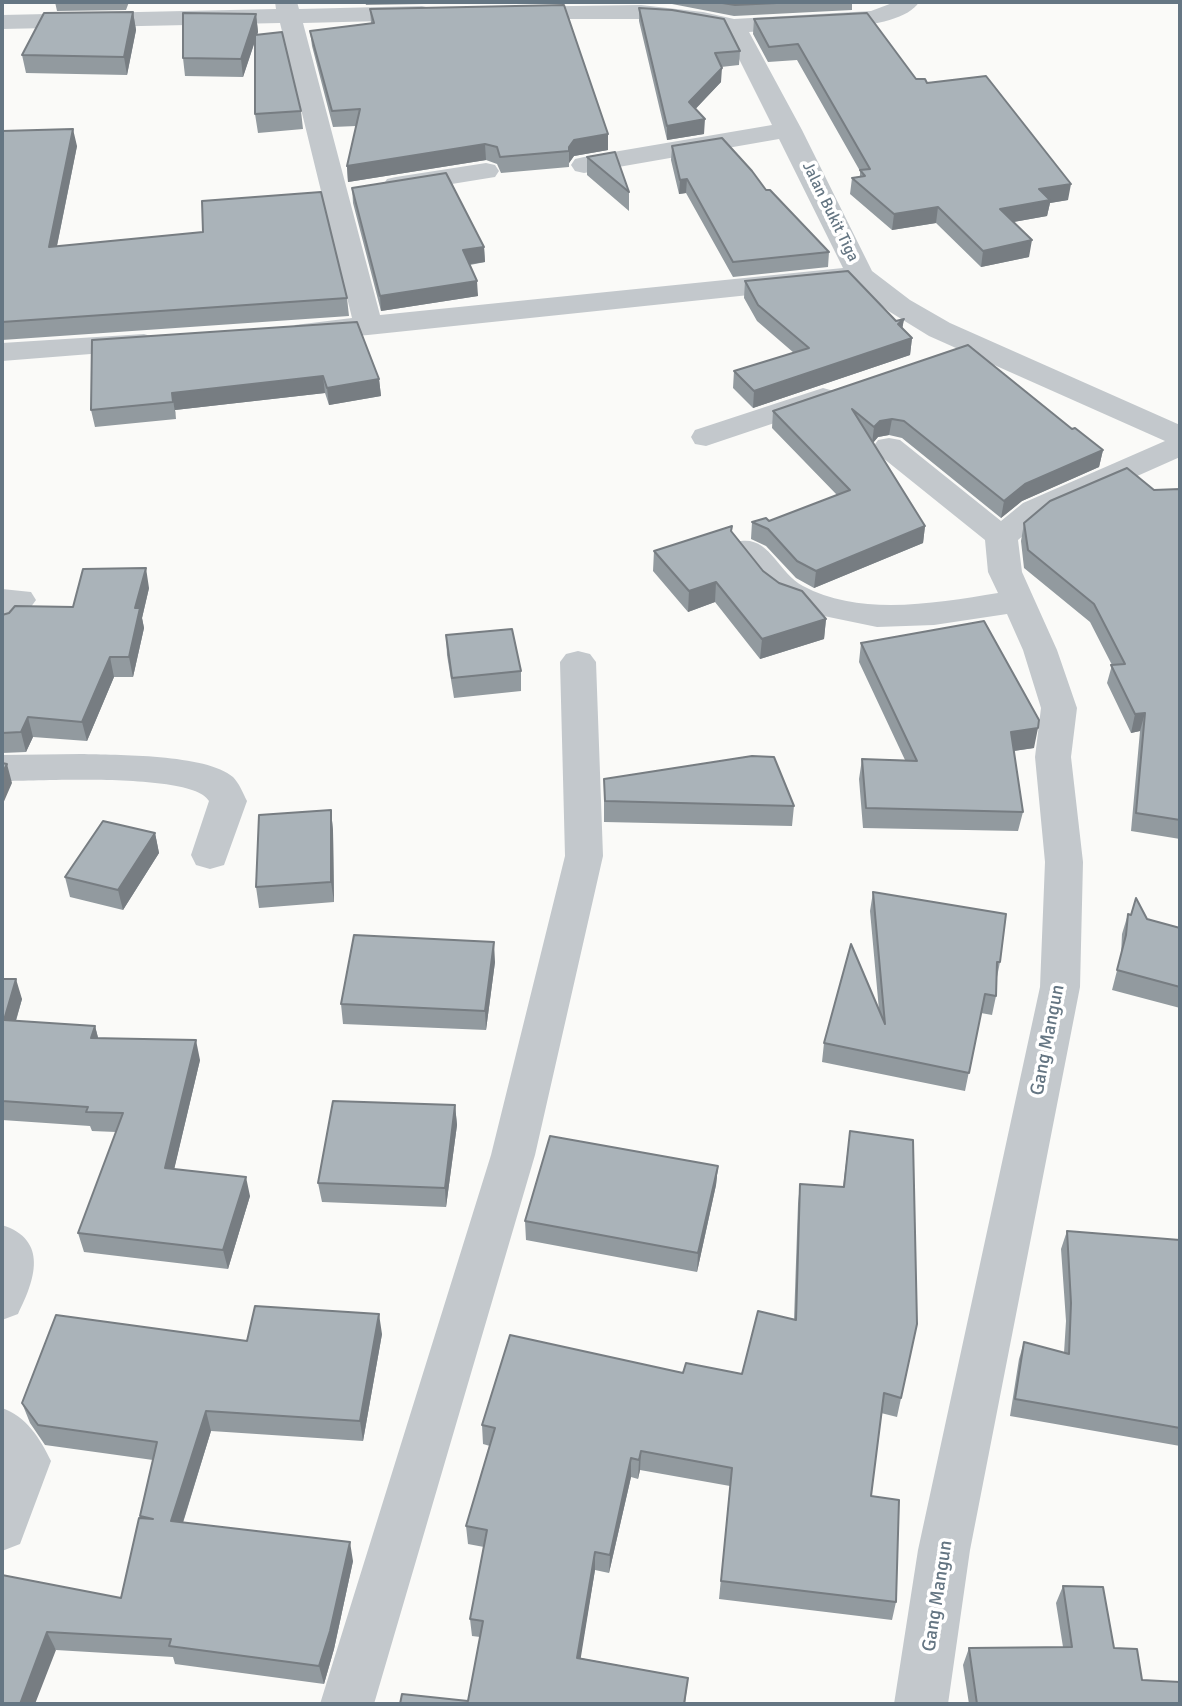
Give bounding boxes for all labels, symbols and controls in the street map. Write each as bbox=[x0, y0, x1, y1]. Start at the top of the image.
street label: Jalan Bukit Tiga bbox=[798, 159, 862, 265]
street label: Gang Mangun bbox=[1026, 983, 1070, 1097]
street label: Gang Mangun bbox=[918, 1539, 958, 1653]

